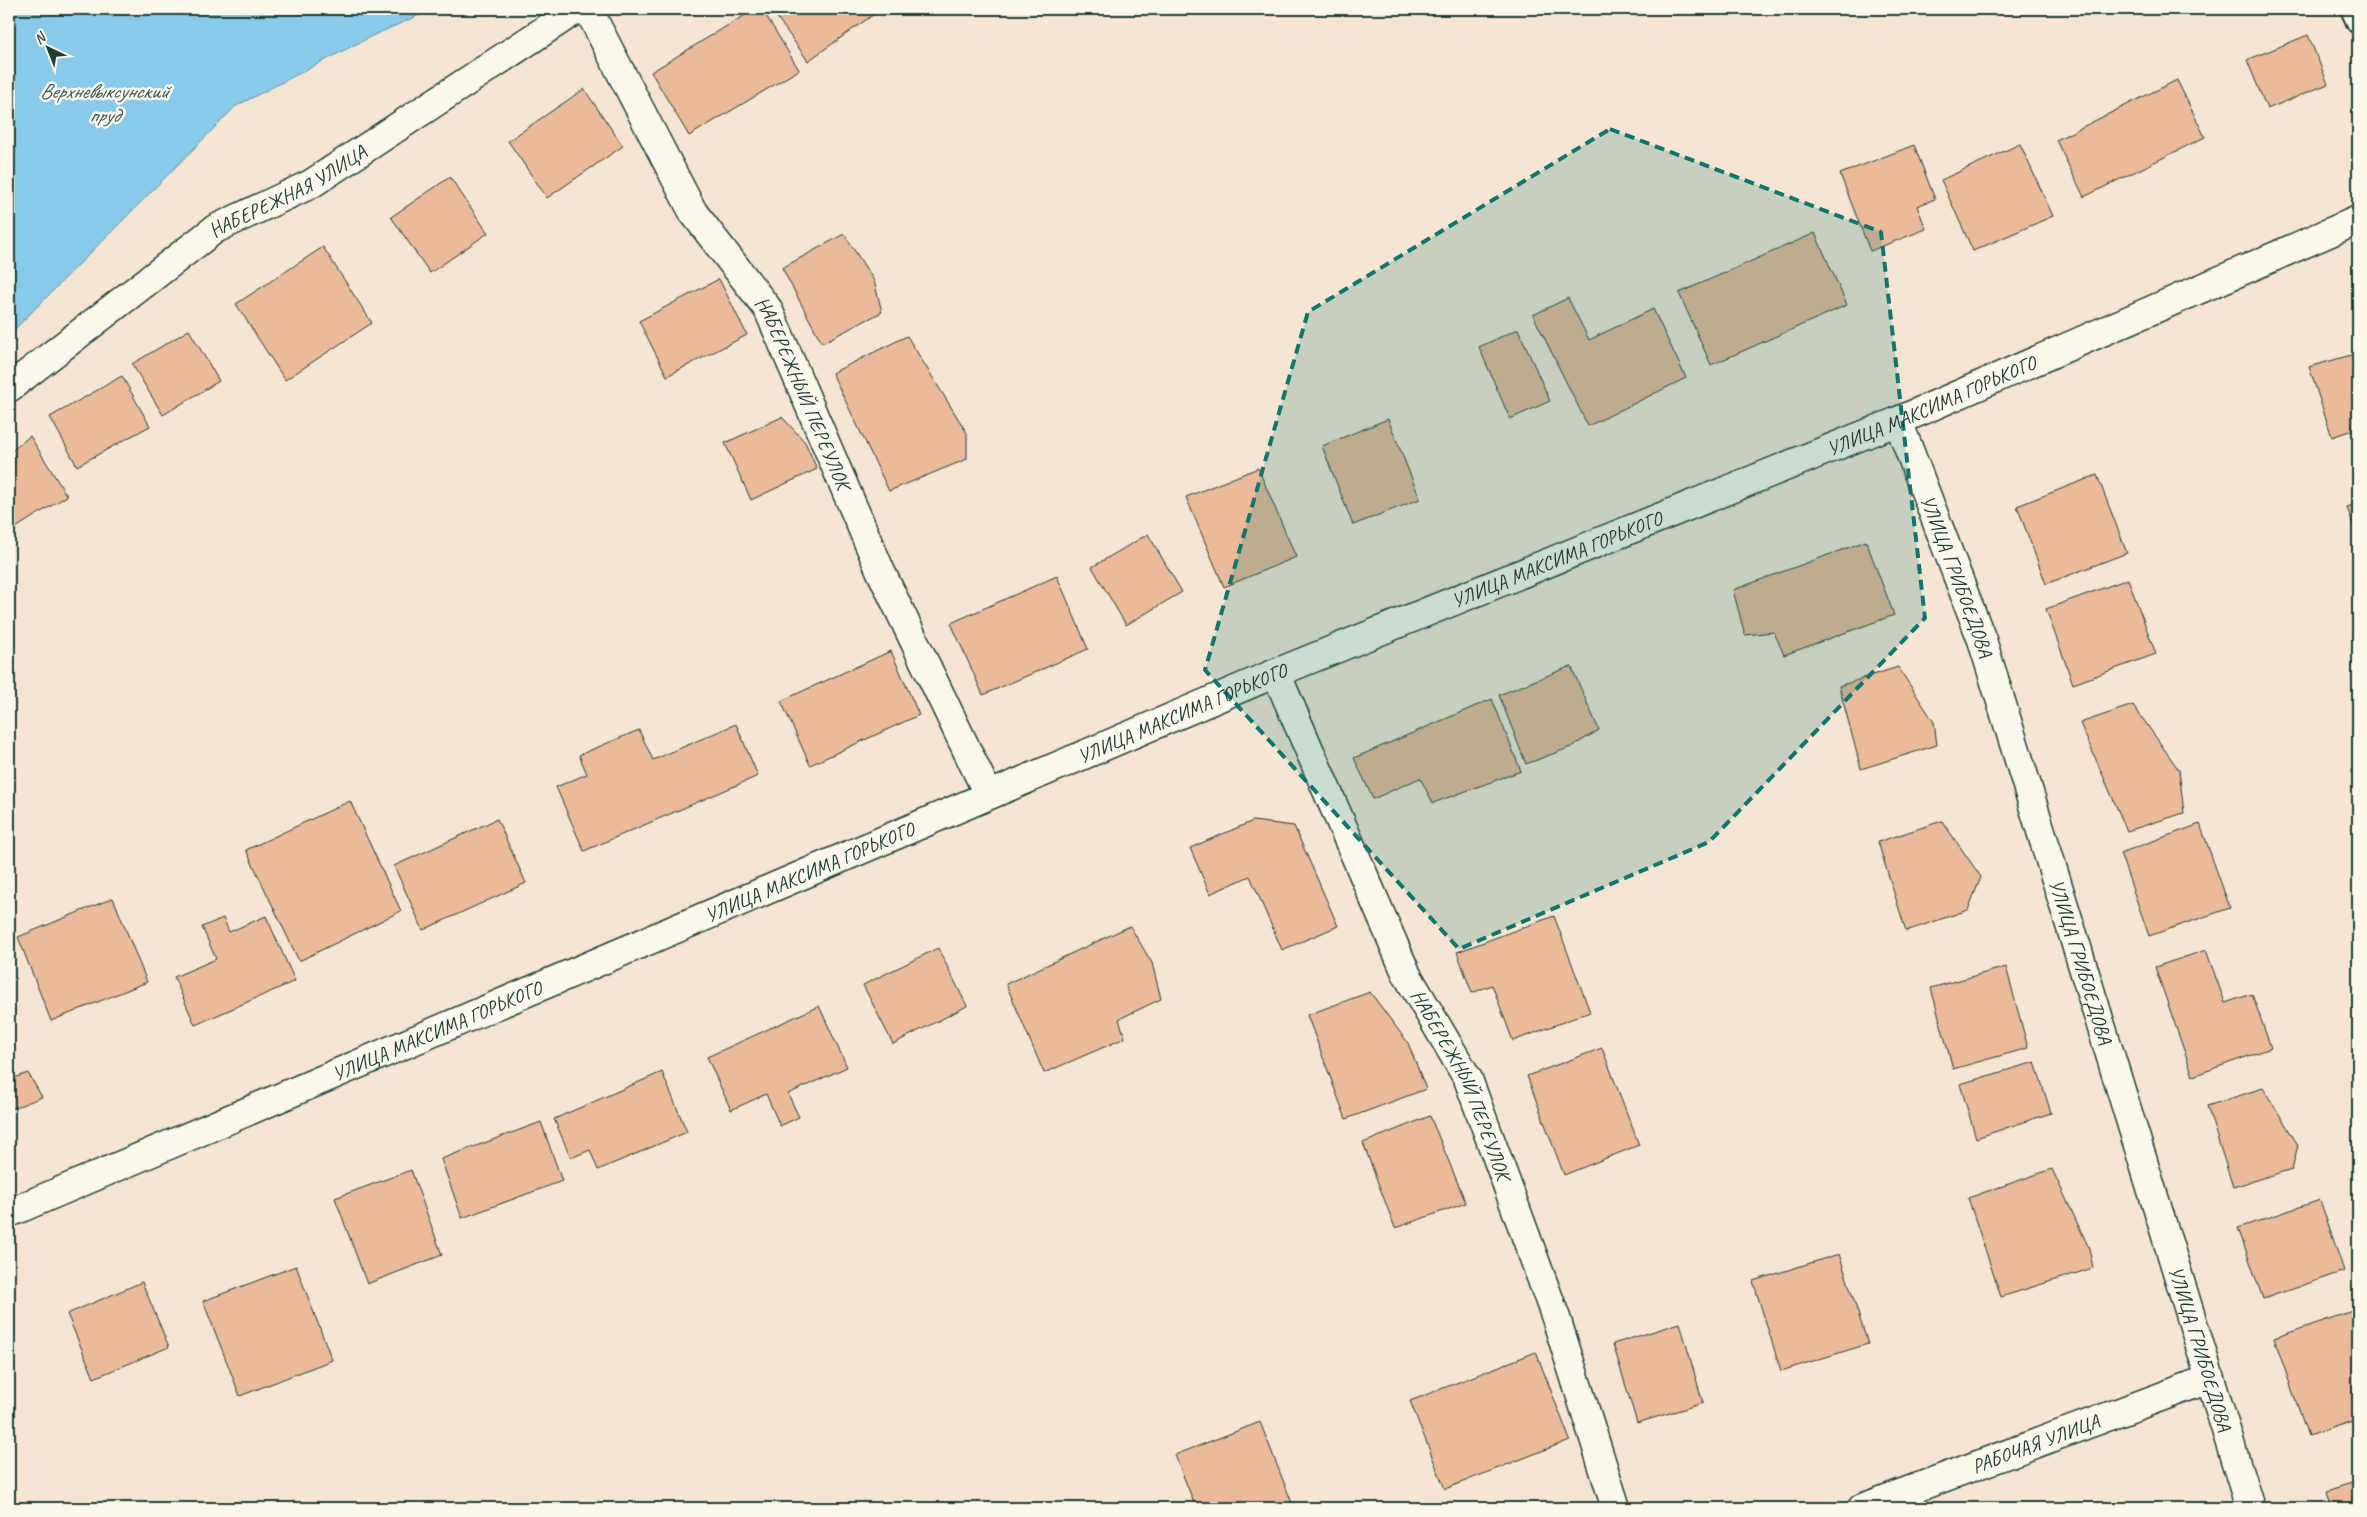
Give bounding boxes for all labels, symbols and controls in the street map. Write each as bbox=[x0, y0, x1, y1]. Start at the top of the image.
north arrow bbox=[22, 22, 72, 72]
text: N bbox=[31, 28, 50, 48]
water label: Верхневыксунский пруд bbox=[40, 78, 173, 128]
street label: НАБЕРЕЖНАЯ УЛИЦА bbox=[203, 138, 372, 242]
street label: НАБЕРЕЖНЫЙ ПЕРЕУЛОК bbox=[750, 291, 858, 497]
street label: УЛИЦА МАКСИМА ГОРЬКОГО bbox=[1823, 349, 2042, 461]
street label: УЛИЦА ГРИБОЕДОВА bbox=[1915, 492, 1999, 661]
street label: УЛИЦА МАКСИМА ГОРЬКОГО bbox=[1448, 505, 1667, 613]
street label: УЛИЦА МАКСИМА ГОРЬКОГО bbox=[1074, 657, 1292, 769]
street label: УЛИЦА МАКСИМА ГОРЬКОГО bbox=[701, 815, 920, 928]
street label: УЛИЦА ГРИБОЕДОВА bbox=[2044, 876, 2119, 1048]
street label: УЛИЦА МАКСИМА ГОРЬКОГО bbox=[328, 974, 547, 1086]
street label: НАБЕРЕЖНЫЙ ПЕРЕУЛОК bbox=[1406, 985, 1518, 1187]
street label: УЛИЦА ГРИБОЕДОВА bbox=[2164, 1263, 2238, 1435]
street label: РАБОЧАЯ УЛИЦА bbox=[1968, 1408, 2104, 1479]

